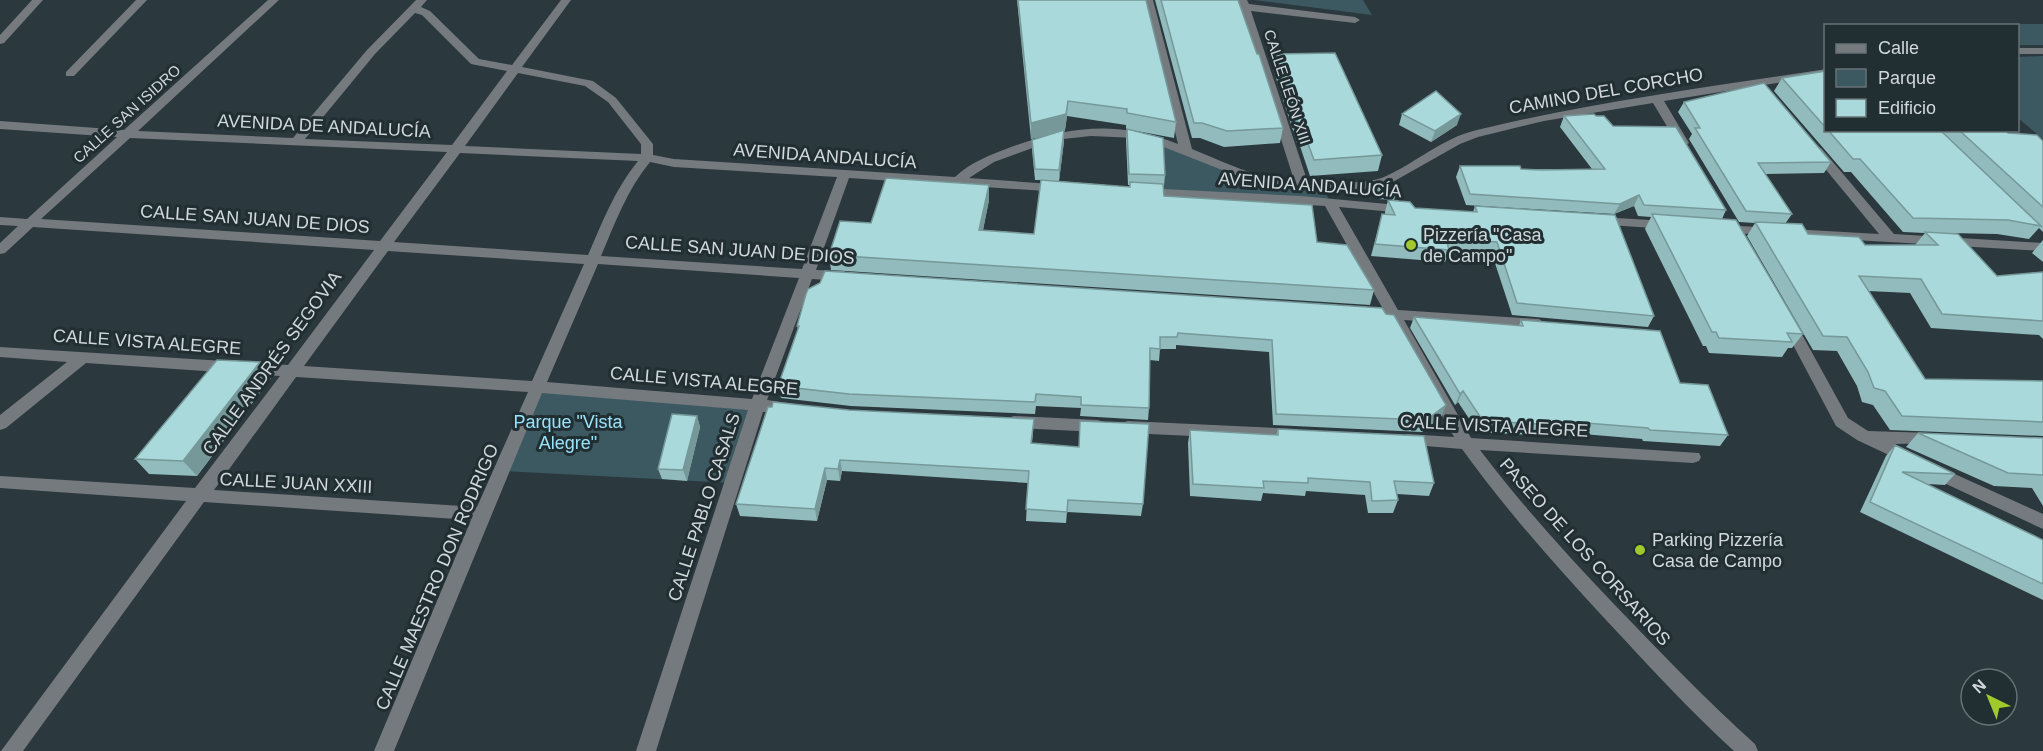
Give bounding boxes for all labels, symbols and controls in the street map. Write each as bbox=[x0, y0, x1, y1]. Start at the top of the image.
legend bbox=[1824, 24, 2019, 132]
street label: CALLE LEÓN XIII bbox=[1261, 28, 1314, 146]
text: Calle bbox=[1878, 38, 1919, 58]
street label: CALLE SAN ISIDRO bbox=[70, 61, 184, 166]
street label: CAMINO DEL CORCHO bbox=[1508, 64, 1704, 118]
text: Parque bbox=[1878, 68, 1936, 88]
text: Edificio bbox=[1878, 98, 1936, 118]
street label: AVENIDA DE ANDALUCÍA bbox=[217, 110, 431, 142]
street label: AVENIDA ANDALUCÍA bbox=[733, 140, 917, 172]
street label: AVENIDA ANDALUCÍA bbox=[1218, 169, 1402, 201]
street label: CALLE SAN JUAN DE DIOS bbox=[140, 201, 370, 237]
place label: Pizzería "Casa de Campo" bbox=[1423, 225, 1542, 266]
street label: CALLE SAN JUAN DE DIOS bbox=[625, 232, 855, 268]
marker: Pizzería "Casa de Campo" bbox=[1404, 238, 1418, 252]
street label: CALLE ANDRÉS SEGOVIA bbox=[199, 267, 345, 459]
street label: CALLE VISTA ALEGRE bbox=[52, 325, 242, 359]
street label: CALLE VISTA ALEGRE bbox=[609, 363, 799, 399]
street label: CALLE PABLO CASALS bbox=[664, 410, 744, 604]
street label: CALLE VISTA ALEGRE bbox=[1399, 411, 1589, 441]
park label: Parque "Vista Alegre" bbox=[513, 412, 624, 453]
street label: CALLE MAESTRO DON RODRIGO bbox=[372, 441, 502, 713]
street label: PASEO DE LOS CORSARIOS bbox=[1496, 454, 1674, 650]
street label: CALLE JUAN XXIII bbox=[219, 469, 373, 497]
place label: Parking Pizzería Casa de Campo bbox=[1652, 530, 1784, 571]
marker: Parking Pizzería Casa de Campo bbox=[1633, 543, 1647, 557]
north arrow bbox=[1959, 667, 2019, 727]
text: N bbox=[1969, 676, 1989, 697]

